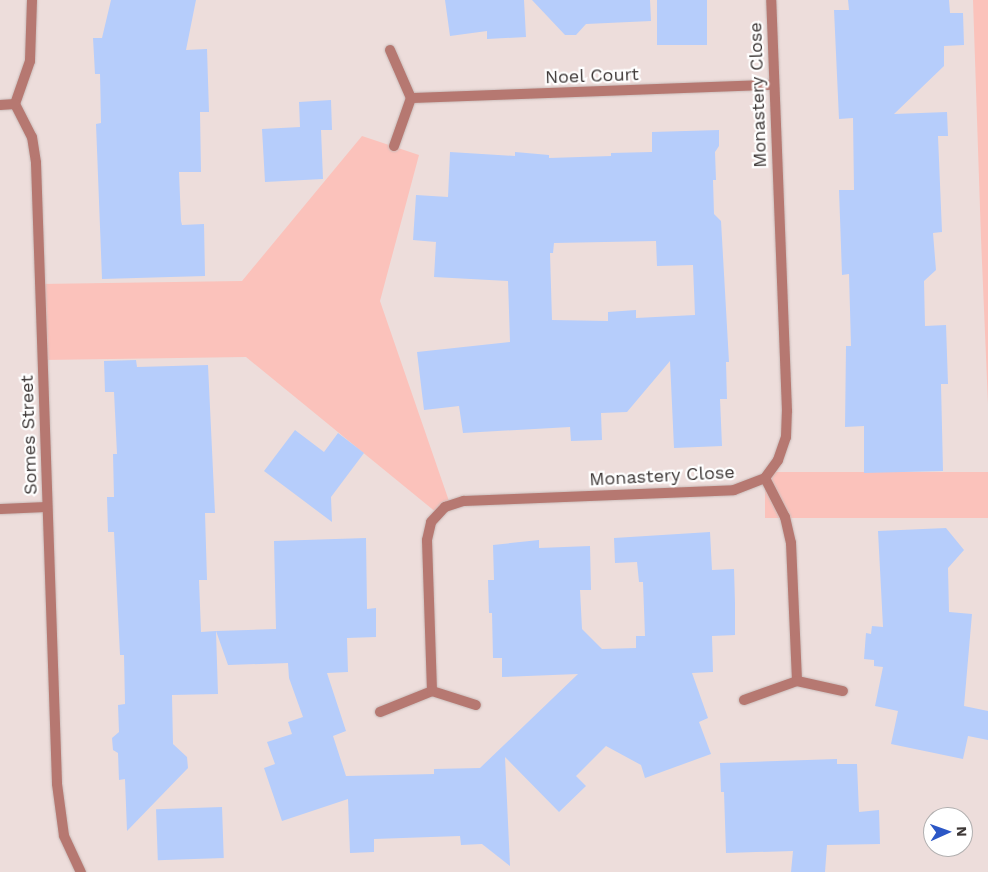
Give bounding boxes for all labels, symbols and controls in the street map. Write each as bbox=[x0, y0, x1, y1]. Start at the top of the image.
street label: Monastery Close bbox=[745, 22, 771, 168]
street label: Noel Court bbox=[544, 64, 640, 88]
street label: Somes Street bbox=[16, 375, 42, 495]
street label: Monastery Close bbox=[588, 461, 736, 491]
north arrow bbox=[923, 807, 973, 857]
text: N bbox=[954, 826, 970, 837]

